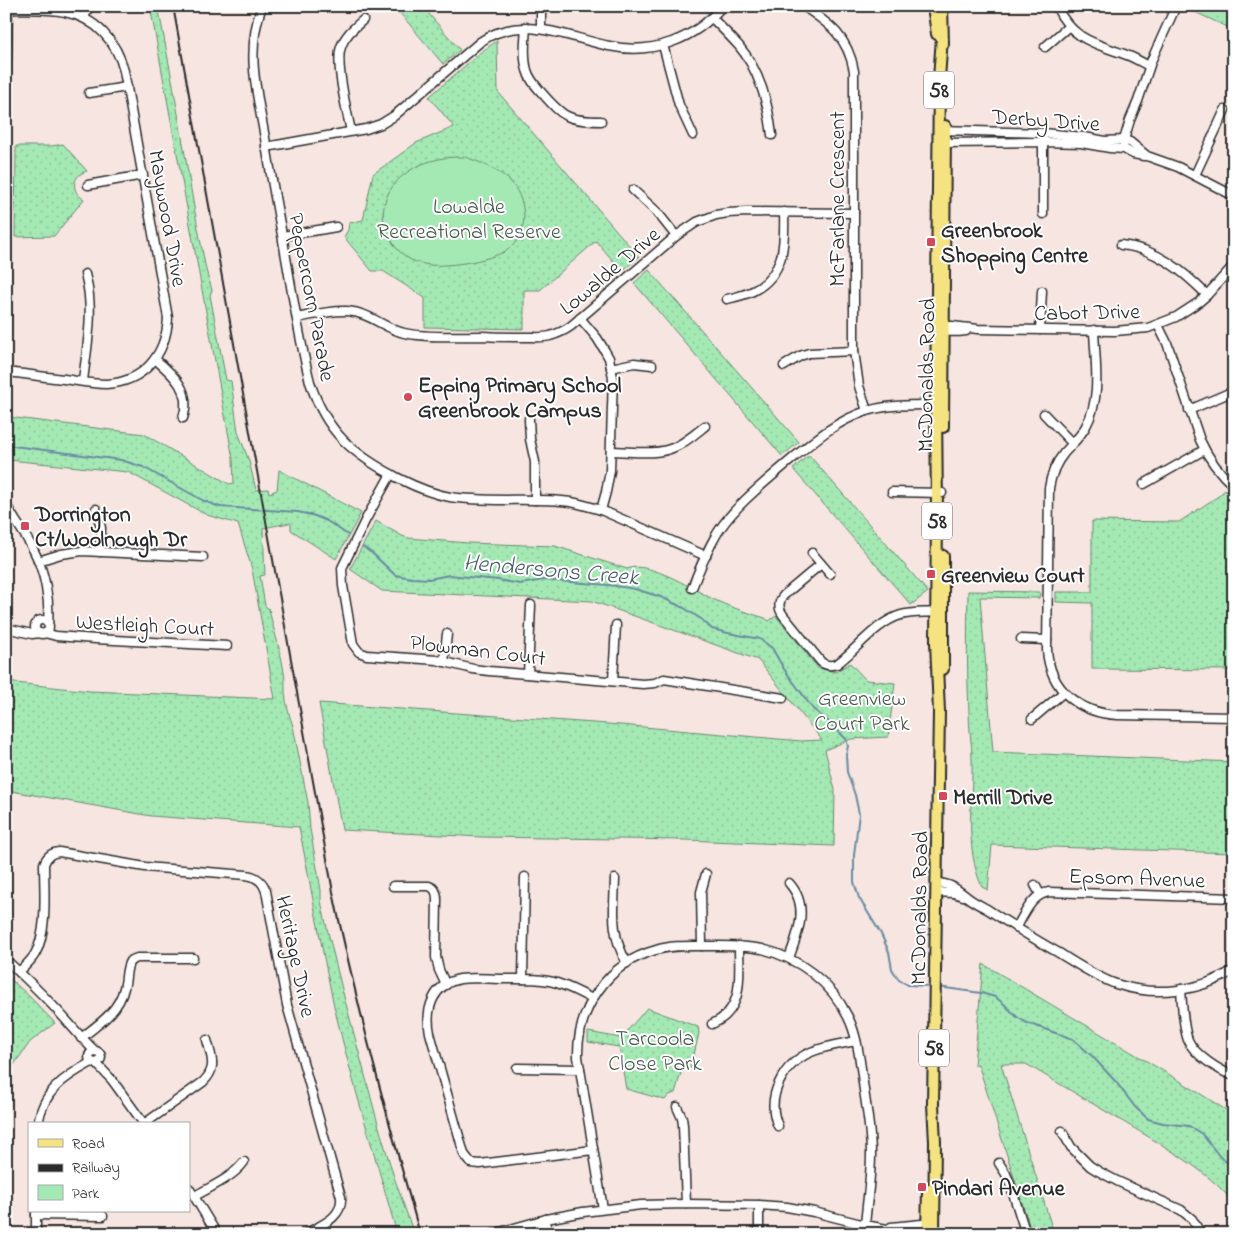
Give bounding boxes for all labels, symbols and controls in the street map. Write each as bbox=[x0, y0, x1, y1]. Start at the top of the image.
road number: 58 bbox=[924, 72, 954, 108]
street label: Derby Drive bbox=[990, 102, 1101, 143]
street label: McFarlane Crescent bbox=[823, 111, 855, 287]
street label: Maywood Drive bbox=[137, 148, 194, 290]
park label: Lowalde Recreational Reserve bbox=[377, 192, 561, 249]
street label: Peppercorn Parade bbox=[278, 211, 342, 384]
place label: Greenbrook Shopping Centre bbox=[941, 216, 1089, 274]
street label: Lowalde Drive bbox=[553, 220, 669, 324]
marker: Greenbrook Shopping Centre bbox=[925, 236, 937, 248]
street label: Cabot Drive bbox=[1034, 297, 1140, 331]
street label: McDonalds Road bbox=[911, 298, 945, 452]
place label: Epping Primary School Greenbrook Campus bbox=[418, 371, 622, 428]
marker: Epping Primary School Greenbrook Campus bbox=[402, 391, 414, 403]
place label: Dorrington Ct/Woolnough Dr bbox=[34, 500, 188, 558]
road number: 58 bbox=[922, 502, 952, 540]
marker: Dorrington Ct/Woolnough Dr bbox=[19, 520, 31, 532]
water label: Hendersons Creek bbox=[462, 546, 641, 597]
place label: Greenview Court bbox=[941, 561, 1085, 593]
marker: Greenview Court bbox=[925, 568, 937, 580]
street label: Westleigh Court bbox=[75, 607, 215, 648]
street label: Plowman Court bbox=[408, 628, 548, 676]
park label: Greenview Court Park bbox=[814, 684, 910, 741]
place label: Merrill Drive bbox=[953, 783, 1054, 815]
marker: Merrill Drive bbox=[937, 790, 949, 802]
street label: McDonalds Road bbox=[904, 831, 938, 985]
street label: Epsom Avenue bbox=[1068, 862, 1206, 898]
street label: Heritage Drive bbox=[265, 893, 323, 1021]
park label: Tarcoola Close Park bbox=[608, 1024, 702, 1081]
road number: 58 bbox=[919, 1030, 949, 1066]
legend bbox=[28, 1122, 190, 1212]
text: Road bbox=[72, 1133, 105, 1155]
text: Railway bbox=[72, 1157, 120, 1180]
place label: Pindari Avenue bbox=[932, 1174, 1066, 1206]
marker: Pindari Avenue bbox=[916, 1181, 928, 1193]
text: Park bbox=[72, 1183, 100, 1205]

